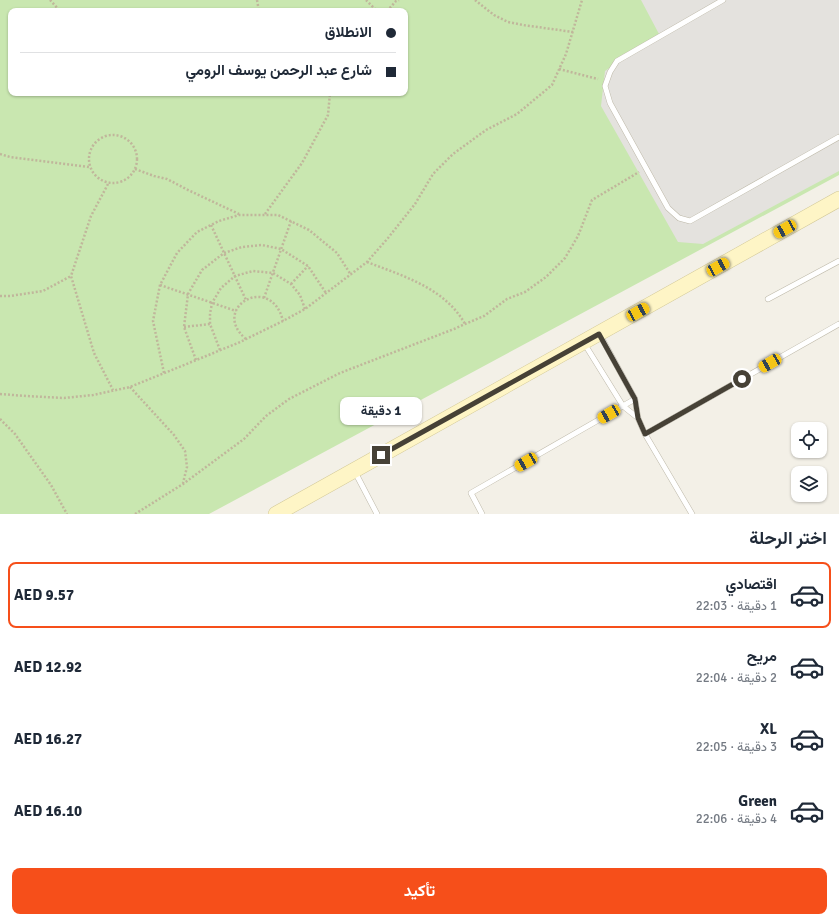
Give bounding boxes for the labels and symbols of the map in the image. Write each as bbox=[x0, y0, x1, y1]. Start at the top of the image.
car bbox=[772, 218, 798, 240]
car bbox=[705, 256, 731, 278]
car bbox=[625, 301, 651, 323]
car bbox=[757, 352, 783, 374]
route start bbox=[733, 370, 751, 388]
callout: 1 دقيقة bbox=[340, 397, 422, 425]
car bbox=[596, 403, 622, 425]
route end bbox=[372, 446, 390, 464]
car bbox=[513, 451, 539, 473]

